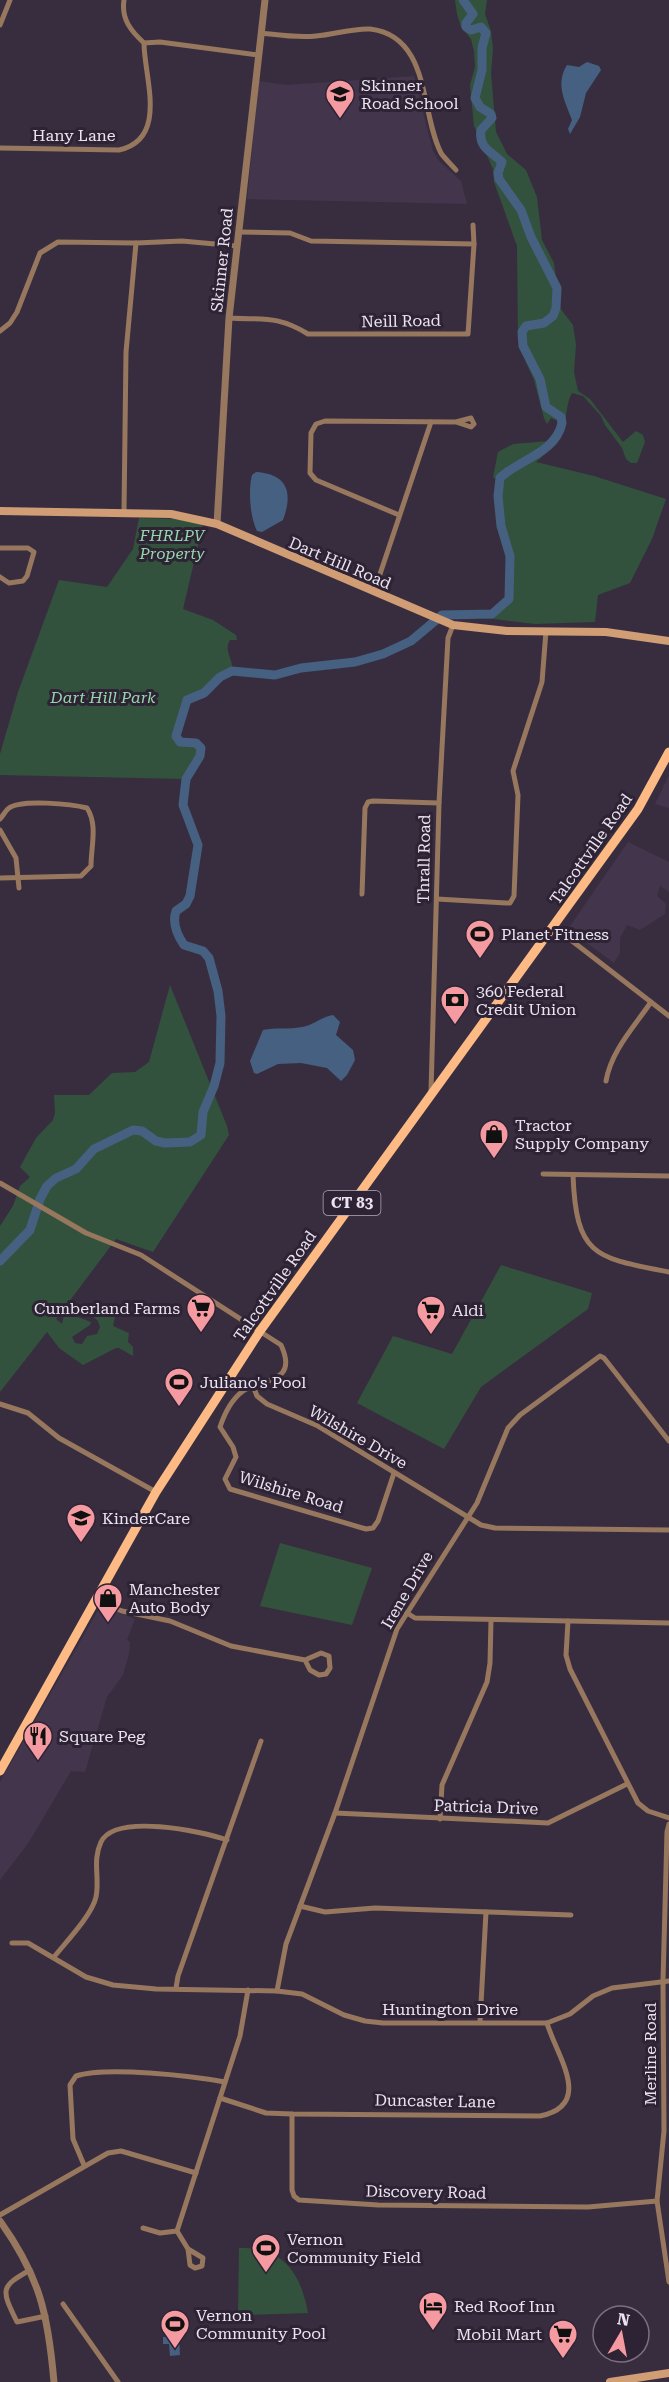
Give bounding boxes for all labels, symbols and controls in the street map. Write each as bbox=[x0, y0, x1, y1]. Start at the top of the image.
place label: Skinner Road School bbox=[361, 76, 458, 113]
school or university icon: Skinner Road School bbox=[324, 78, 356, 120]
street label: Hany Lane bbox=[32, 126, 116, 145]
street label: Skinner Road bbox=[207, 207, 237, 313]
street label: Neill Road bbox=[361, 311, 441, 331]
park label: FHRLPV Property bbox=[138, 526, 206, 563]
street label: Dart Hill Road bbox=[286, 533, 394, 593]
park label: Dart Hill Park bbox=[49, 688, 156, 707]
street label: Talcottville Road bbox=[546, 790, 636, 908]
street label: Thrall Road bbox=[414, 814, 434, 904]
sports icon: Planet Fitness bbox=[464, 918, 496, 960]
place label: Planet Fitness bbox=[501, 925, 609, 944]
place label: 360 Federal Credit Union bbox=[476, 982, 576, 1019]
bank icon: 360 Federal Credit Union bbox=[439, 984, 471, 1026]
place label: Tractor Supply Company bbox=[515, 1116, 649, 1153]
shop icon: Tractor Supply Company bbox=[478, 1118, 510, 1160]
road number: CT 83 bbox=[324, 1191, 380, 1215]
street label: Talcottville Road bbox=[230, 1227, 320, 1345]
supermarket icon: Cumberland Farms bbox=[185, 1292, 217, 1334]
supermarket icon: Aldi bbox=[415, 1294, 447, 1336]
place label: Cumberland Farms bbox=[34, 1299, 180, 1318]
place label: Aldi bbox=[452, 1301, 484, 1320]
sports icon: Juliano's Pool bbox=[163, 1366, 195, 1408]
place label: Juliano's Pool bbox=[200, 1373, 306, 1392]
street label: Wilshire Drive bbox=[305, 1401, 411, 1473]
street label: Wilshire Road bbox=[237, 1467, 345, 1517]
school or university icon: KinderCare bbox=[65, 1502, 97, 1544]
place label: KinderCare bbox=[102, 1509, 190, 1528]
street label: Irene Drive bbox=[377, 1548, 437, 1632]
place label: Manchester Auto Body bbox=[129, 1580, 220, 1617]
shop icon: Manchester Auto Body bbox=[92, 1582, 124, 1624]
restaurant icon: Square Peg bbox=[22, 1720, 54, 1762]
place label: Square Peg bbox=[59, 1727, 146, 1746]
street label: Patricia Drive bbox=[433, 1796, 539, 1818]
street label: Huntington Drive bbox=[382, 2000, 518, 2019]
street label: Merline Road bbox=[641, 2003, 660, 2105]
street label: Duncaster Lane bbox=[374, 2090, 496, 2112]
street label: Discovery Road bbox=[365, 2181, 487, 2203]
place label: Vernon Community Field bbox=[287, 2230, 421, 2267]
sports icon: Vernon Community Field bbox=[250, 2232, 282, 2274]
hotel icon: Red Roof Inn bbox=[417, 2290, 449, 2332]
place label: Red Roof Inn bbox=[454, 2297, 555, 2316]
north arrow bbox=[591, 2304, 651, 2364]
place label: Vernon Community Pool bbox=[196, 2306, 326, 2343]
sports icon: Vernon Community Pool bbox=[159, 2308, 191, 2350]
text: N bbox=[616, 2309, 631, 2330]
supermarket icon: Mobil Mart bbox=[547, 2318, 579, 2360]
place label: Mobil Mart bbox=[456, 2325, 542, 2344]

